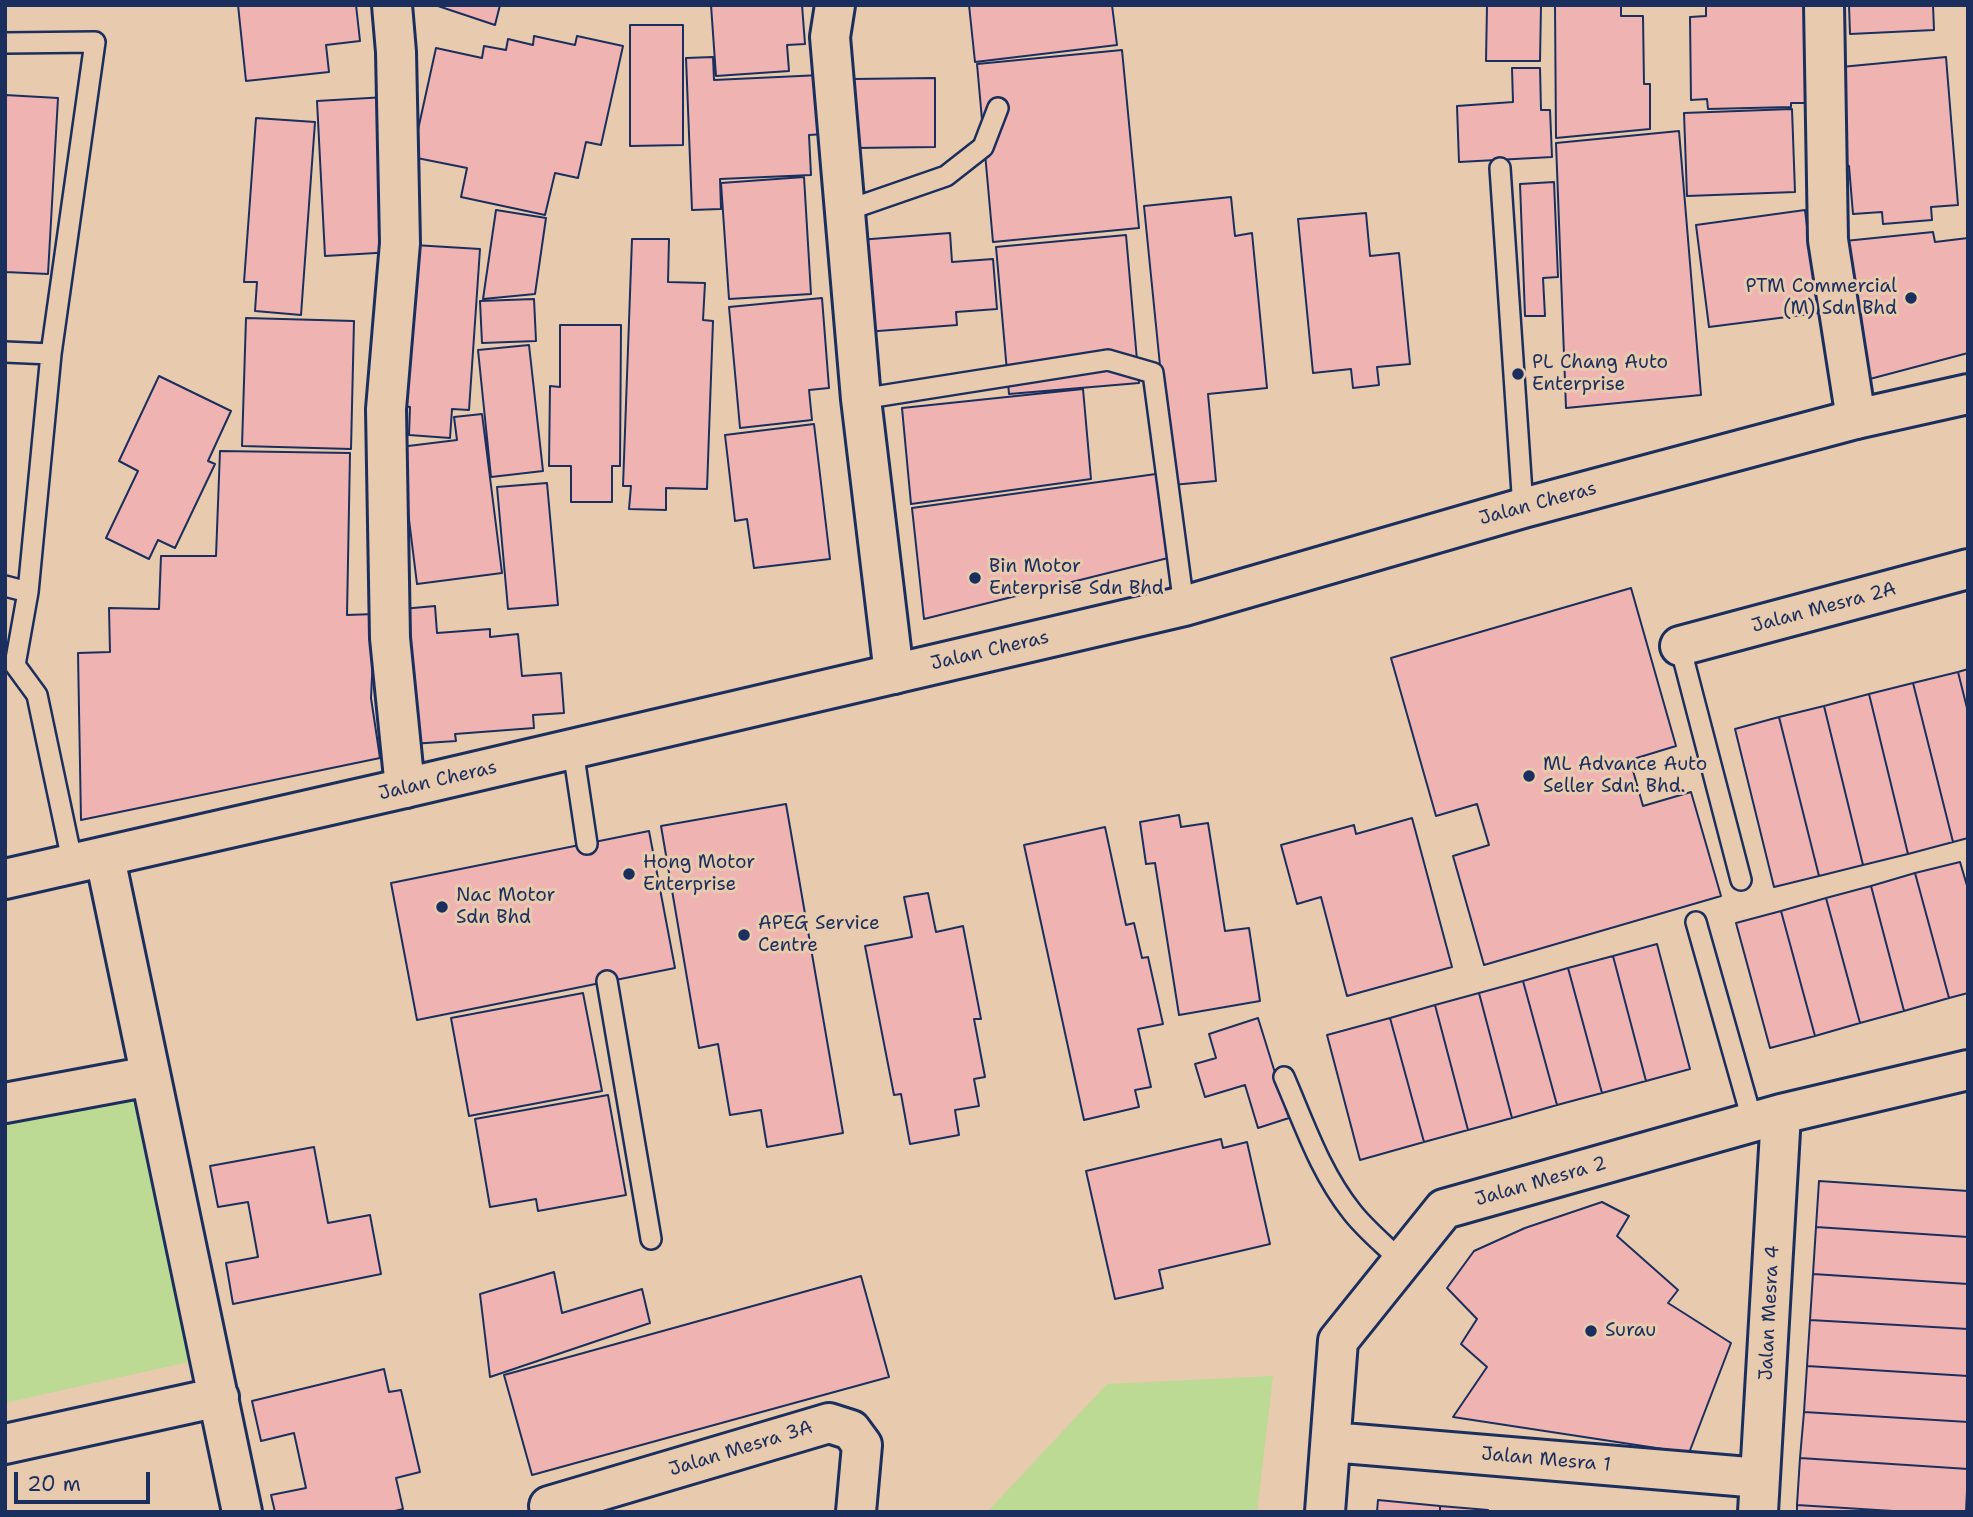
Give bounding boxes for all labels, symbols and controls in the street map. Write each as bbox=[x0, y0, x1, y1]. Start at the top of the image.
place label: PTM Commercial (M) Sdn Bhd bbox=[1746, 276, 1897, 320]
marker: PTM Commercial (M) Sdn Bhd bbox=[1903, 290, 1919, 306]
place label: PL Chang Auto Enterprise bbox=[1532, 352, 1668, 396]
marker: PL Chang Auto Enterprise bbox=[1510, 366, 1526, 382]
street label: Jalan Cheras bbox=[1477, 477, 1599, 531]
place label: Bin Motor Enterprise Sdn Bhd bbox=[989, 556, 1164, 600]
marker: Bin Motor Enterprise Sdn Bhd bbox=[967, 570, 983, 586]
street label: Jalan Mesra 2A bbox=[1749, 578, 1899, 638]
street label: Jalan Cheras bbox=[929, 626, 1051, 676]
place label: ML Advance Auto Seller Sdn. Bhd. bbox=[1543, 754, 1707, 798]
street label: Jalan Cheras bbox=[377, 756, 499, 806]
marker: ML Advance Auto Seller Sdn. Bhd. bbox=[1521, 768, 1537, 784]
place label: Hong Motor Enterprise bbox=[643, 852, 755, 896]
marker: Hong Motor Enterprise bbox=[621, 866, 637, 882]
place label: Nac Motor Sdn Bhd bbox=[456, 885, 555, 929]
marker: Nac Motor Sdn Bhd bbox=[434, 899, 450, 915]
place label: APEG Service Centre bbox=[758, 913, 880, 957]
marker: APEG Service Centre bbox=[736, 927, 752, 943]
street label: Jalan Mesra 2 bbox=[1473, 1152, 1609, 1212]
street label: Jalan Mesra 4 bbox=[1755, 1245, 1785, 1381]
place label: Surau bbox=[1605, 1320, 1656, 1342]
marker: Surau bbox=[1583, 1323, 1599, 1339]
street label: Jalan Mesra 3A bbox=[667, 1416, 815, 1482]
street label: Jalan Mesra 1 bbox=[1480, 1443, 1612, 1477]
scale bar bbox=[18, 1458, 154, 1502]
text: 20 m bbox=[27, 1470, 81, 1498]

